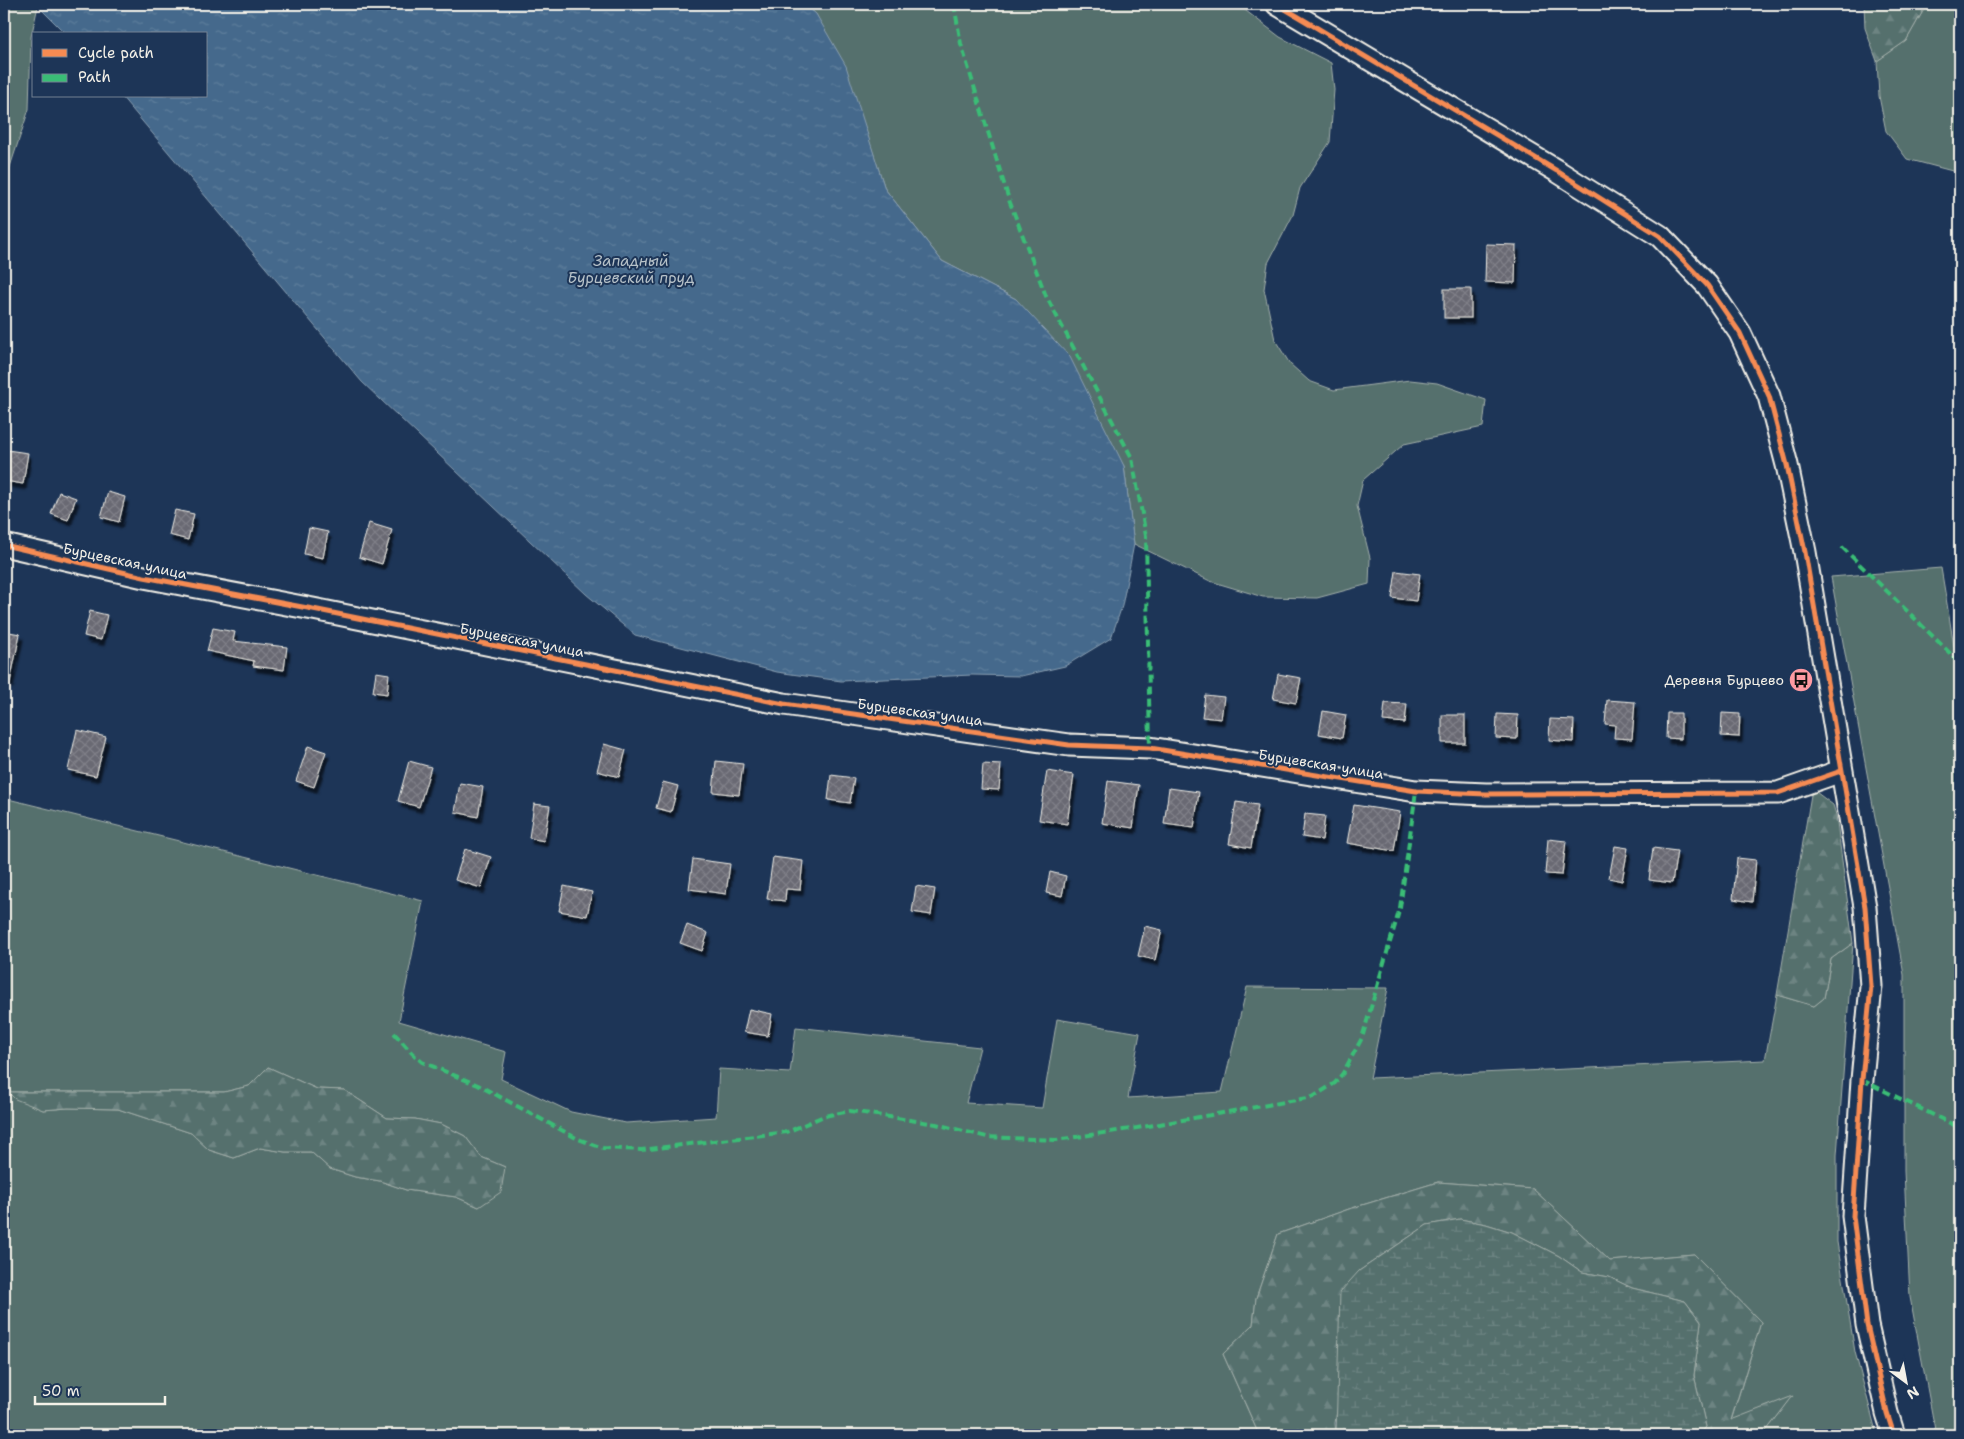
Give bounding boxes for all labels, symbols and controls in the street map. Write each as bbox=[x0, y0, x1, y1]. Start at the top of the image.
legend bbox=[32, 32, 208, 98]
text: Cycle path bbox=[78, 43, 154, 63]
text: Path bbox=[78, 67, 111, 87]
water label: Западный Бурцевский пруд bbox=[567, 251, 695, 288]
street label: Бурцевская улица bbox=[61, 539, 189, 583]
street label: Бурцевская улица bbox=[458, 619, 586, 661]
bus stop icon: Деревня Бурцево bbox=[1788, 667, 1814, 693]
place label: Деревня Бурцево bbox=[1664, 671, 1784, 689]
street label: Бурцевская улица bbox=[856, 694, 984, 730]
street label: Бурцевская улица bbox=[1257, 745, 1385, 783]
north arrow bbox=[1882, 1356, 1932, 1406]
scale bar bbox=[35, 1374, 165, 1406]
text: 50 m bbox=[42, 1381, 80, 1401]
text: N bbox=[1903, 1382, 1922, 1404]

